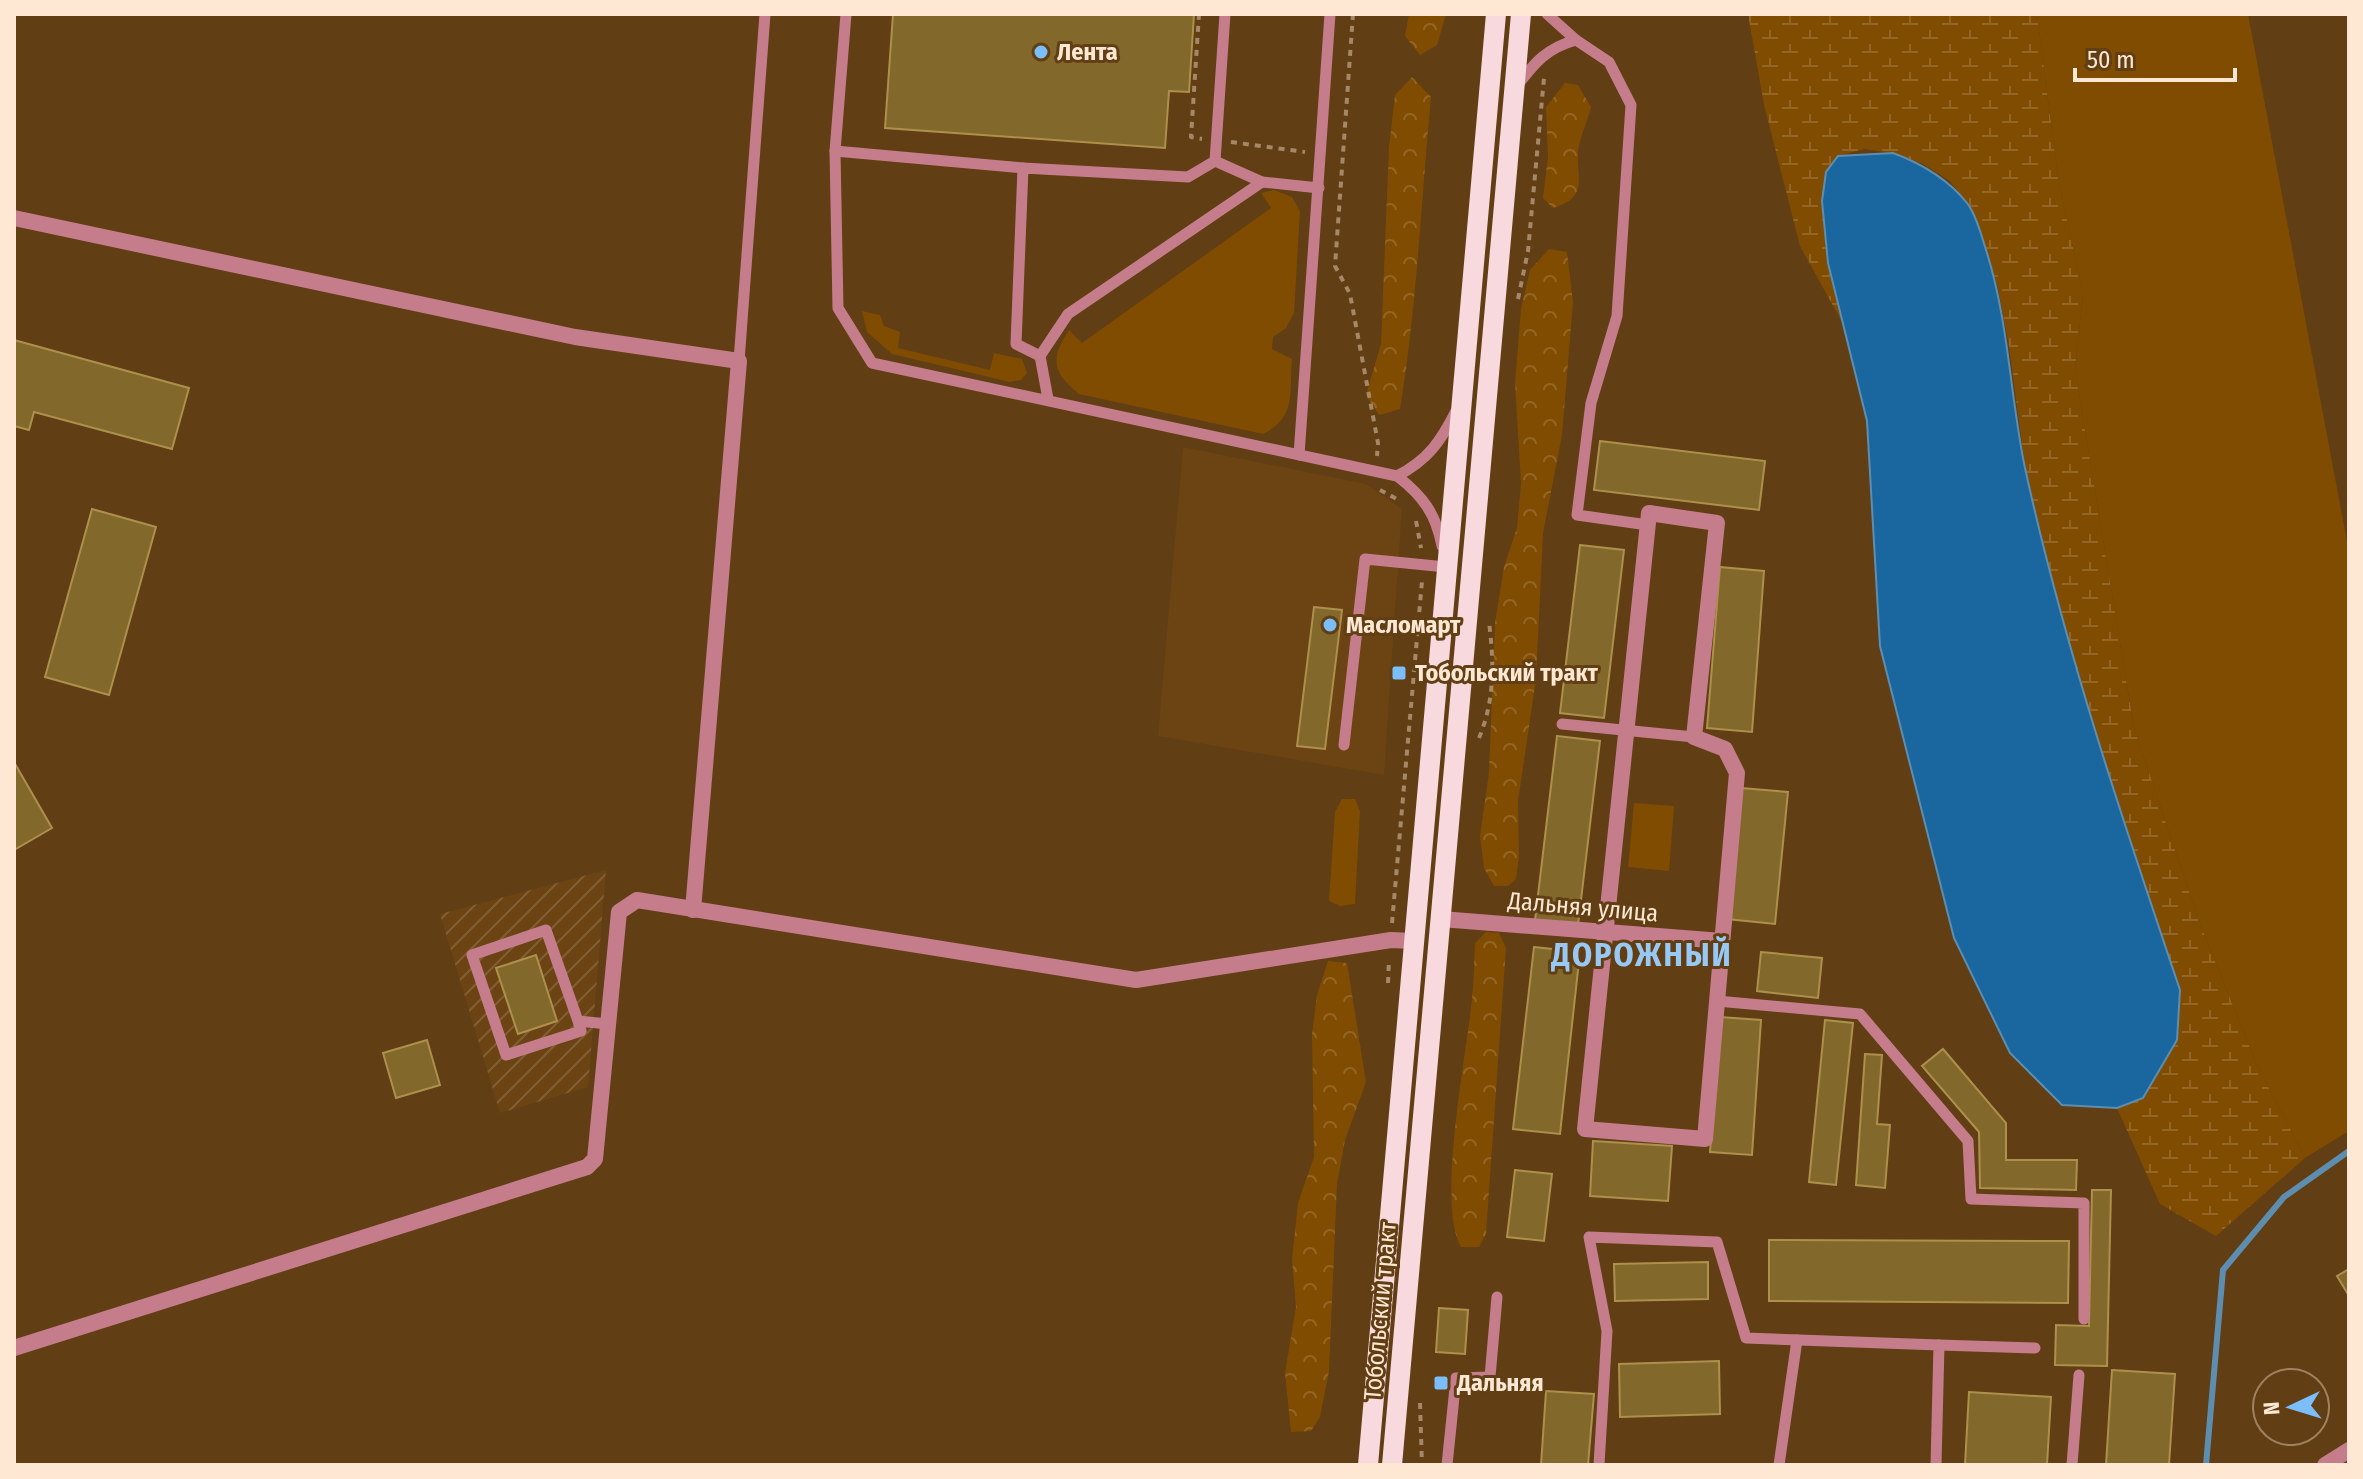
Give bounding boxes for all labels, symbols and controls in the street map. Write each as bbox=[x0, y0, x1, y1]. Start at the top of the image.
scale bar bbox=[2075, 32, 2235, 82]
place label: Лента bbox=[1057, 38, 1118, 66]
marker: Лента bbox=[1032, 43, 1050, 61]
text: 50 m bbox=[2087, 46, 2135, 74]
place label: Масломарт bbox=[1346, 611, 1461, 639]
marker: Масломарт bbox=[1321, 616, 1339, 634]
place label: Тобольский тракт bbox=[1415, 659, 1598, 687]
marker: Тобольский тракт bbox=[1390, 664, 1408, 682]
street label: Дальняя улица bbox=[1506, 886, 1659, 928]
district label: ДОРОЖНЫЙ bbox=[1550, 936, 1733, 974]
street label: Тобольский тракт bbox=[1358, 1221, 1402, 1401]
north arrow bbox=[2251, 1367, 2331, 1447]
place label: Дальняя bbox=[1456, 1369, 1544, 1397]
marker: Дальняя bbox=[1432, 1374, 1450, 1392]
text: N bbox=[2258, 1401, 2285, 1416]

